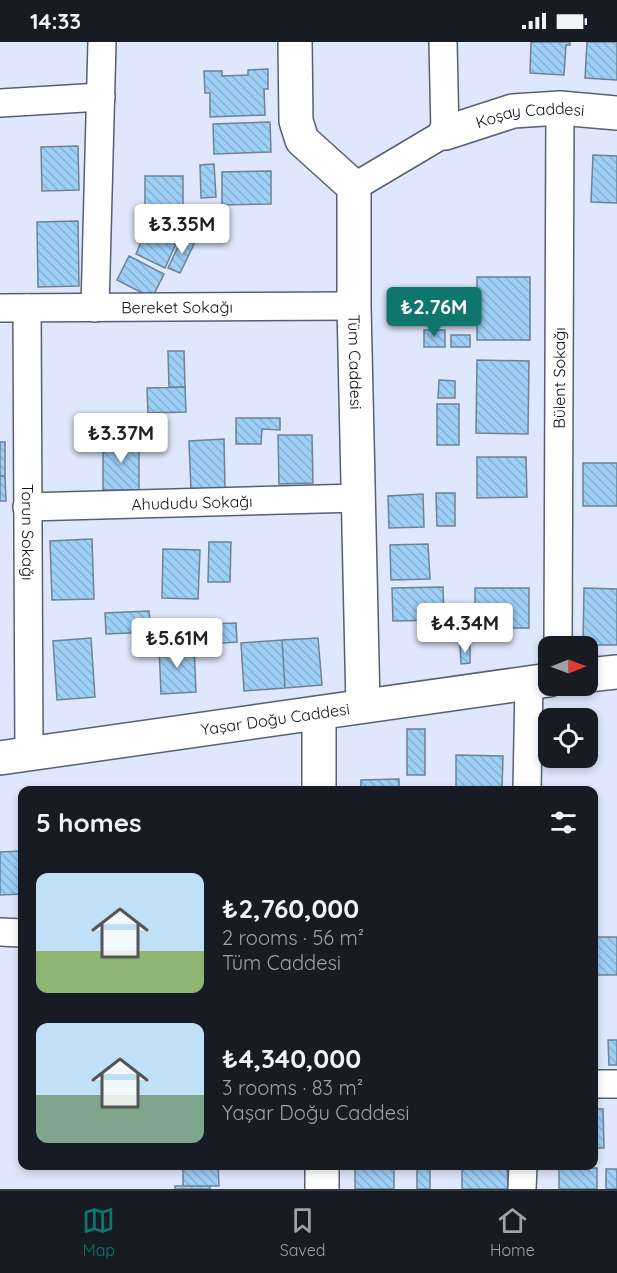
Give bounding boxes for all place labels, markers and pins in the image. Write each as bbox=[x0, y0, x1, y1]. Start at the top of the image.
pin: ₺3.35M bbox=[133, 204, 231, 255]
pin: ₺2.76M bbox=[385, 287, 483, 338]
pin: ₺3.37M bbox=[72, 413, 170, 464]
pin: ₺4.34M bbox=[416, 603, 514, 654]
pin: ₺5.61M bbox=[128, 618, 226, 669]

